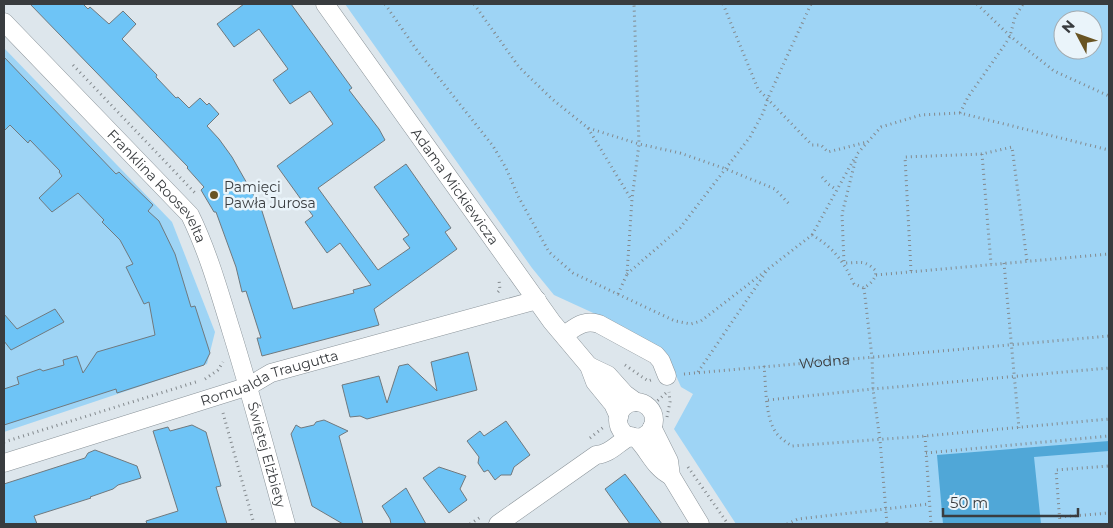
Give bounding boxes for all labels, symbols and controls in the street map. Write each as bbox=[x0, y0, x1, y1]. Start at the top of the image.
north arrow bbox=[1053, 10, 1103, 60]
text: N bbox=[1058, 16, 1079, 37]
street label: Adama Mickiewicza bbox=[407, 124, 503, 248]
street label: Franklina Roosevelta bbox=[103, 126, 210, 245]
place label: Pamięci Pawła Jurosa bbox=[224, 178, 316, 212]
marker: Pamięci Pawła Jurosa bbox=[208, 189, 220, 201]
street label: Romualda Traugutta bbox=[198, 346, 340, 410]
street label: Wodna bbox=[798, 350, 851, 373]
street label: Świętej Elżbiety bbox=[244, 400, 290, 510]
scale bar bbox=[943, 486, 1078, 518]
text: 50 m bbox=[950, 493, 988, 512]

